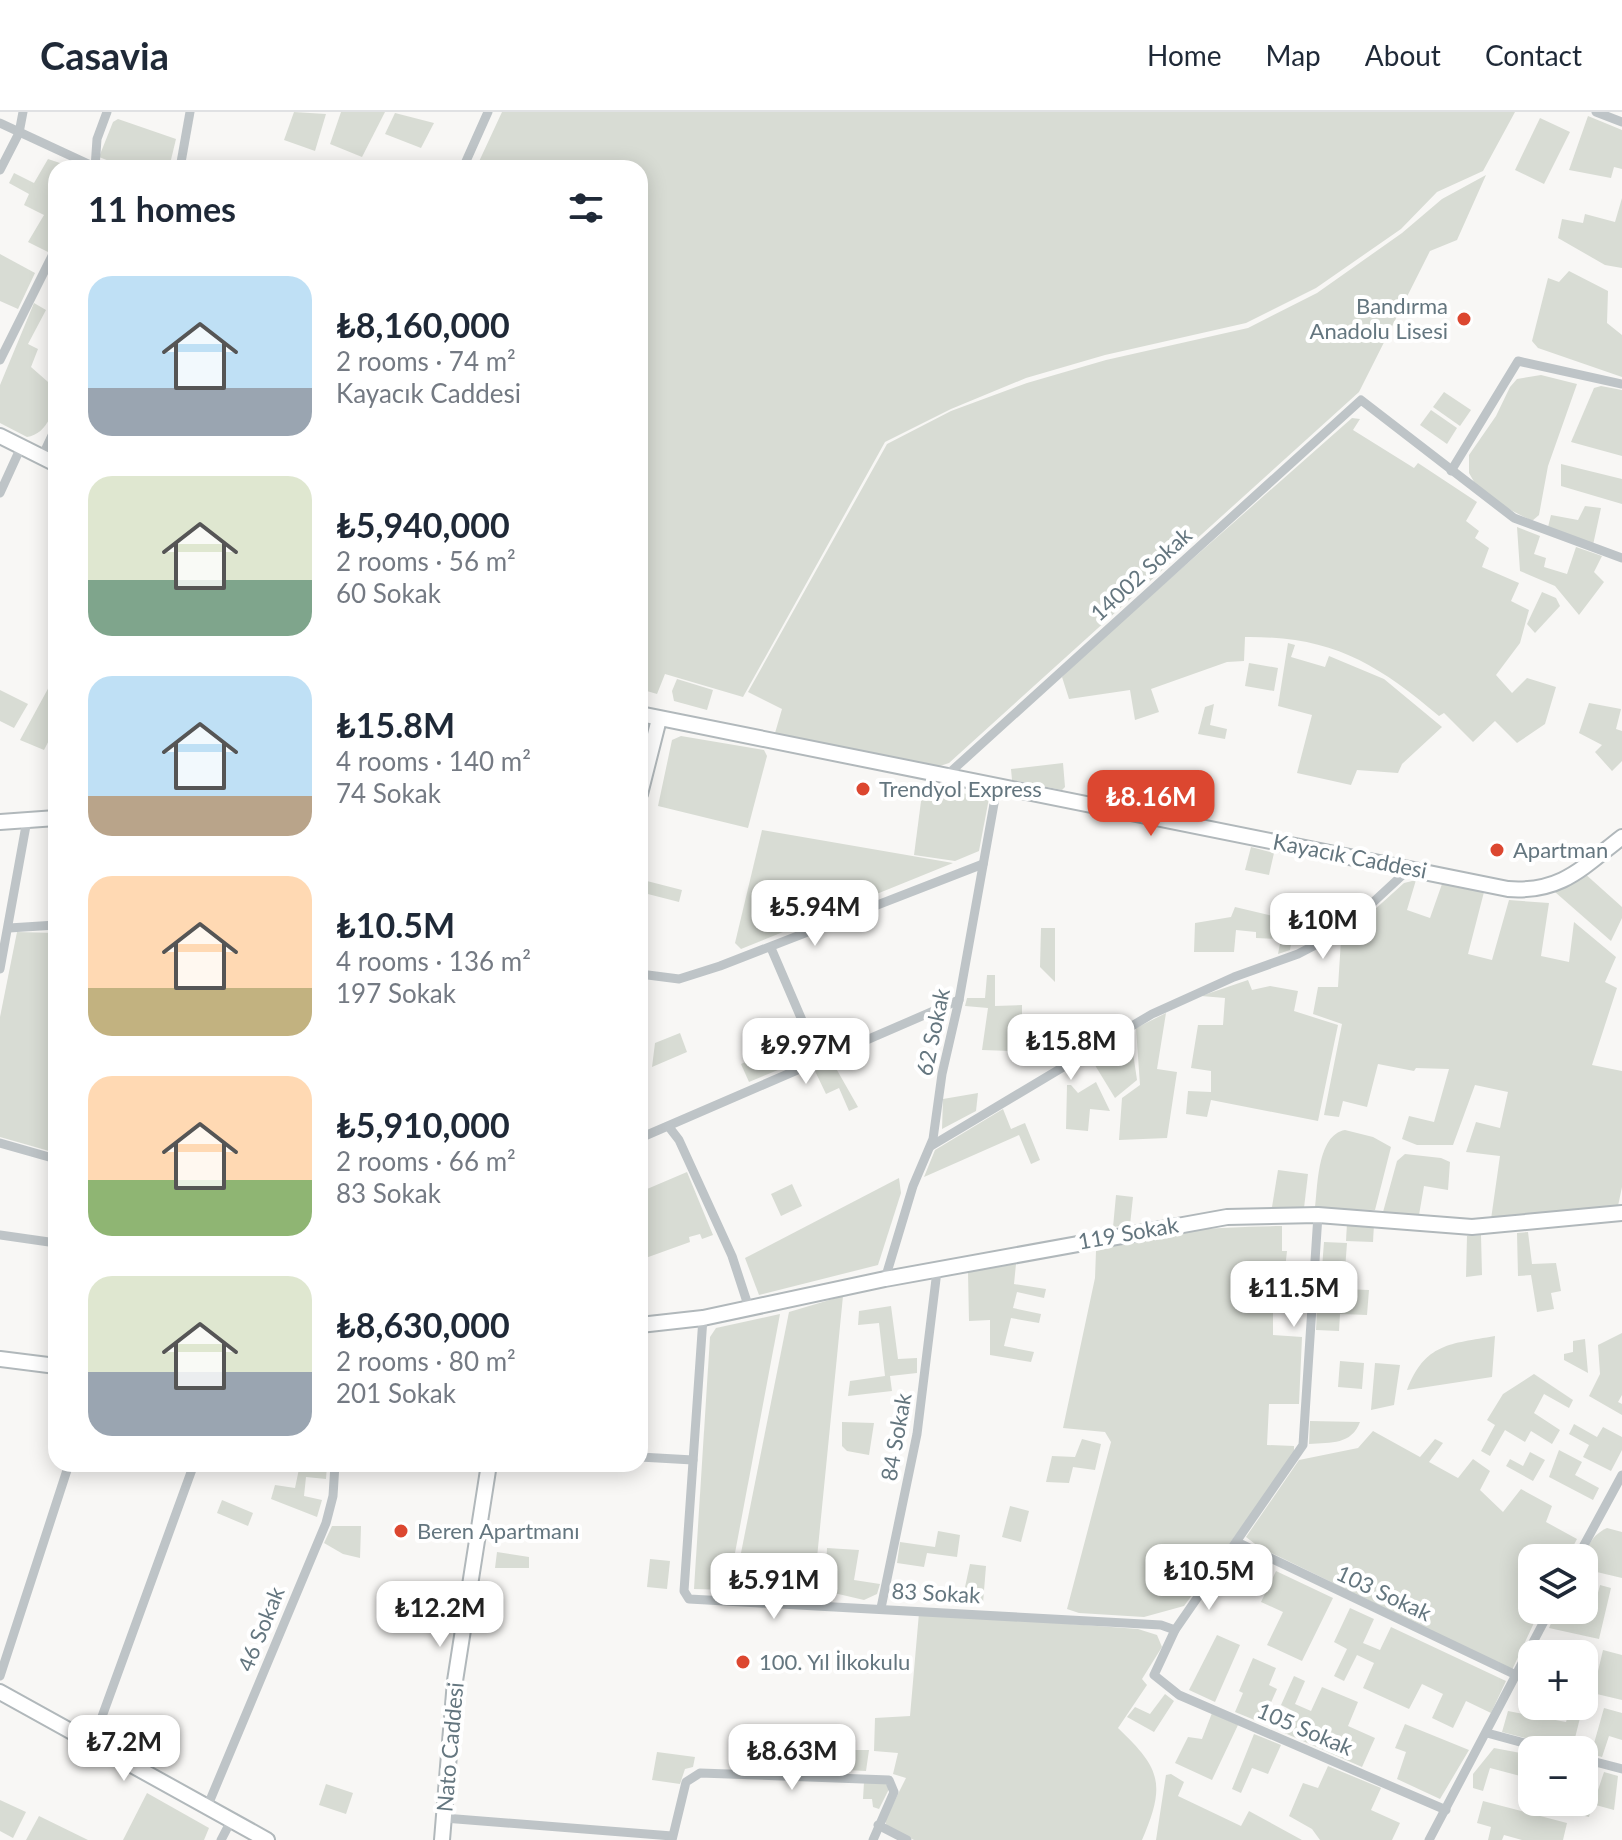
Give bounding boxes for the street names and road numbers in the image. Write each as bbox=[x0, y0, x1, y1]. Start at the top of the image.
street label: 14002 Sokak bbox=[1084, 521, 1198, 626]
street label: Kayacık Caddesi bbox=[1271, 827, 1429, 884]
street label: 62 Sokak bbox=[910, 985, 955, 1078]
street label: 119 Sokak bbox=[1076, 1210, 1181, 1255]
street label: 84 Sokak bbox=[875, 1390, 917, 1483]
street label: 103 Sokak bbox=[1332, 1559, 1437, 1627]
street label: 83 Sokak bbox=[891, 1577, 982, 1608]
street label: 46 Sokak bbox=[231, 1582, 290, 1675]
street label: Nato Caddesi bbox=[430, 1681, 469, 1813]
street label: 105 Sokak bbox=[1253, 1696, 1358, 1761]

